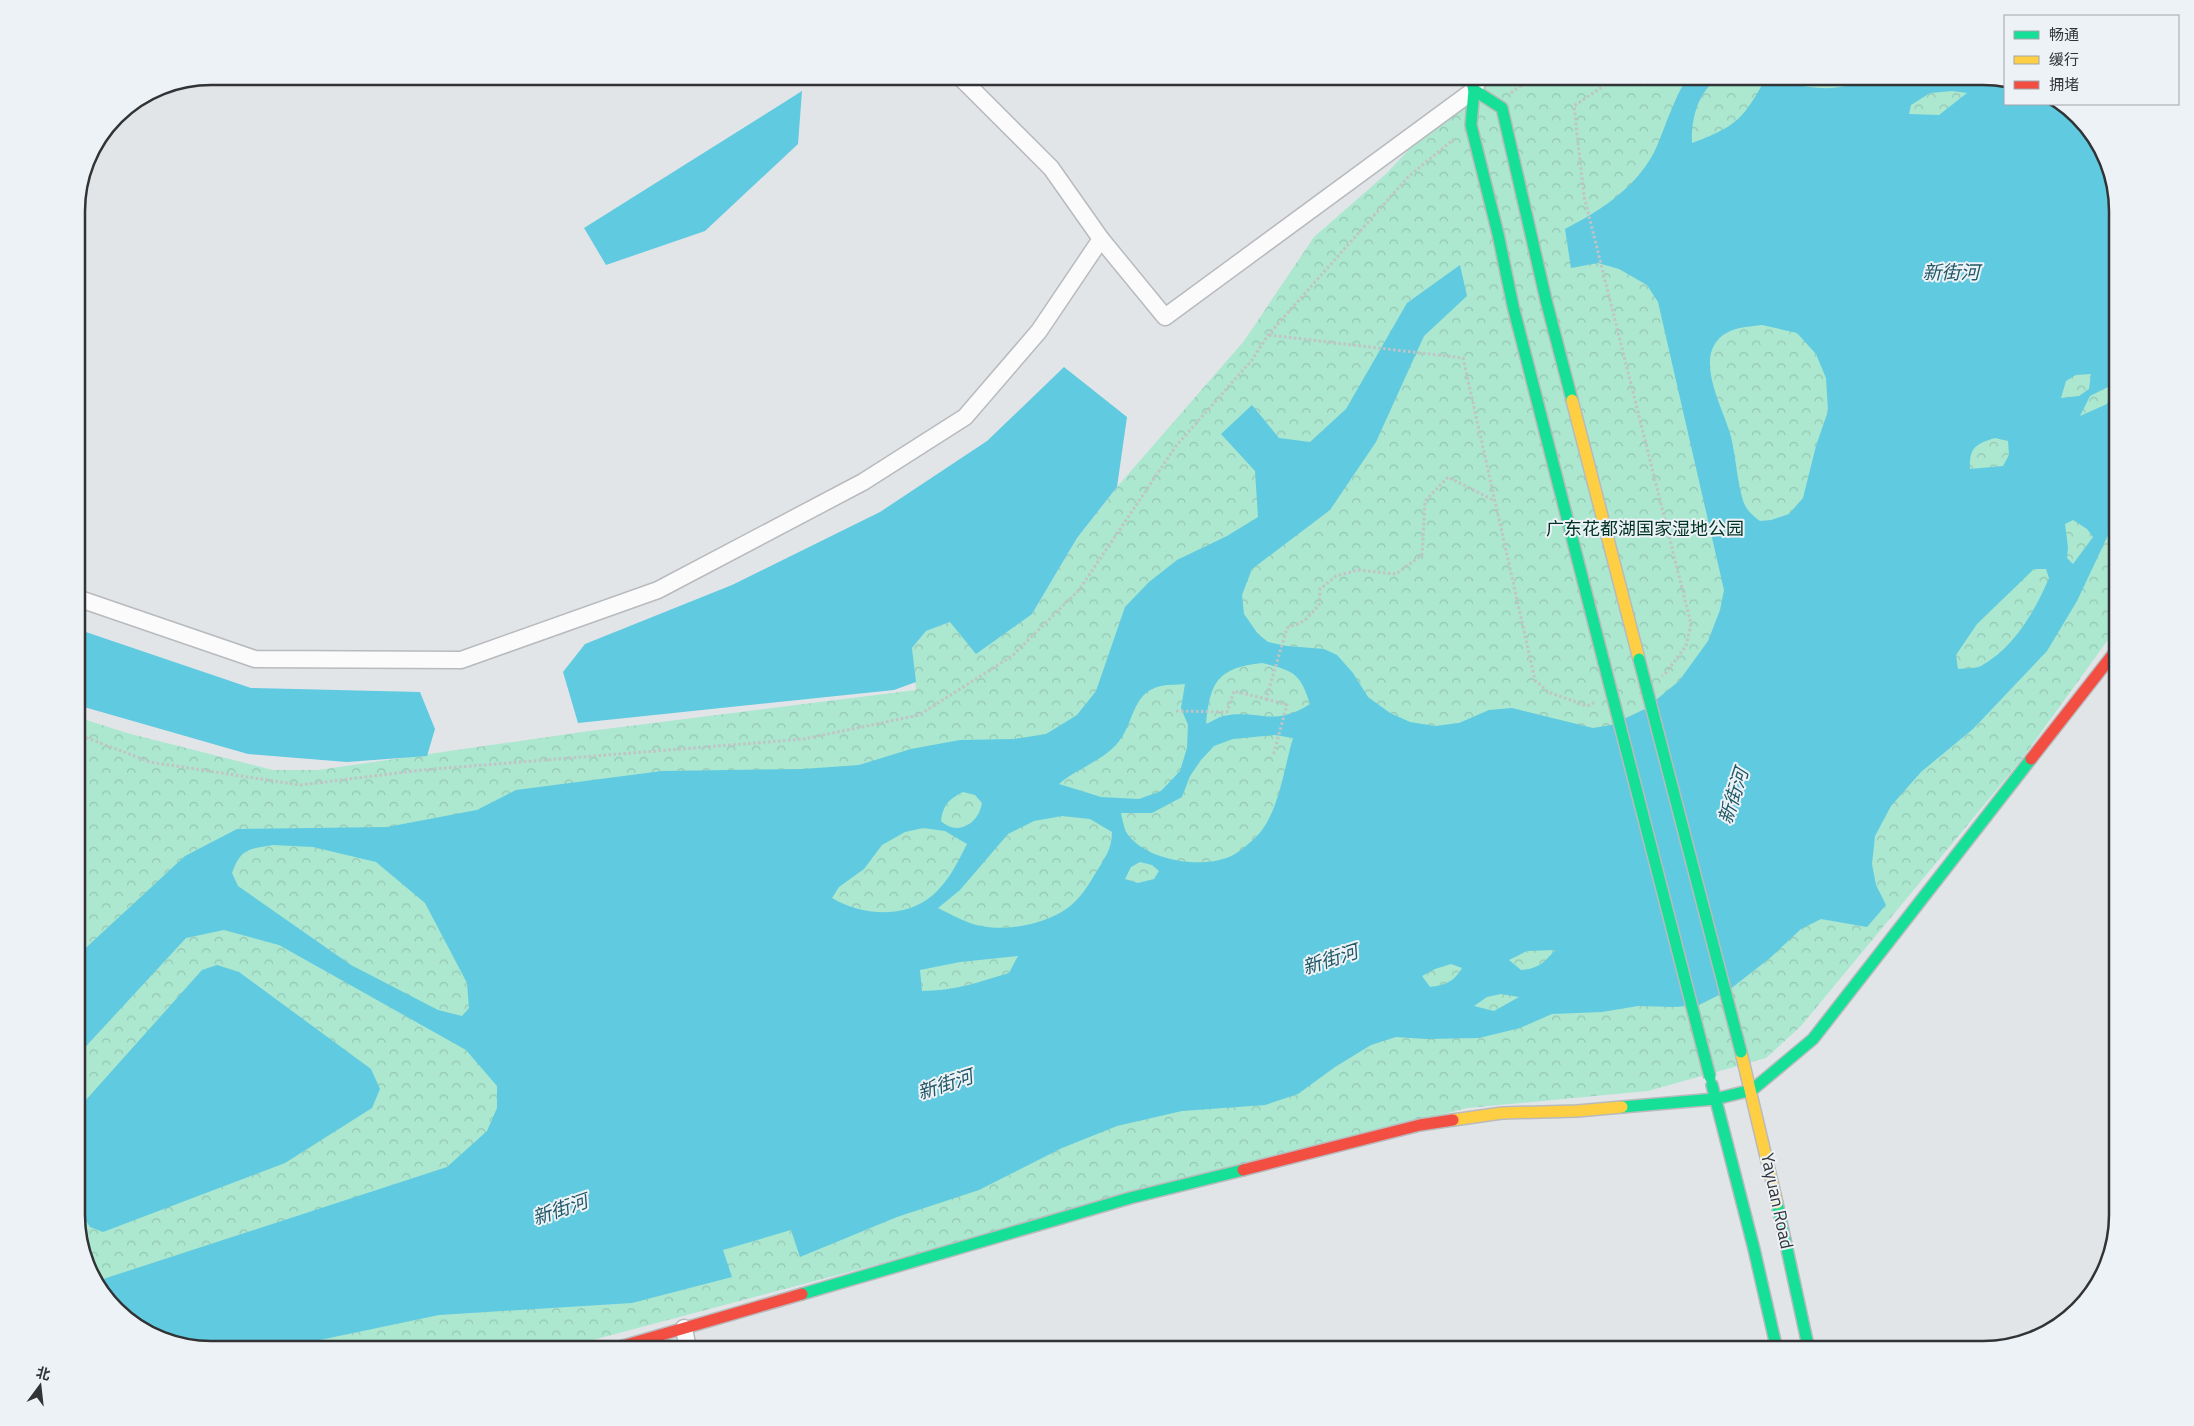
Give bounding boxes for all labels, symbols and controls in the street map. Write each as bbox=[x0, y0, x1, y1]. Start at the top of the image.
legend bbox=[2004, 15, 2179, 105]
text: 畅通 bbox=[2049, 23, 2079, 46]
text: 缓行 bbox=[2049, 48, 2079, 71]
text: 拥堵 bbox=[2049, 73, 2079, 96]
water label: 新街河 bbox=[1922, 257, 1983, 286]
park label: 广东花都湖国家湿地公园 bbox=[1546, 515, 1744, 542]
water label: 新街河 bbox=[1710, 760, 1756, 827]
water label: 新街河 bbox=[1298, 935, 1365, 981]
water label: 新街河 bbox=[913, 1060, 980, 1106]
street label: Yayuan Road bbox=[1754, 1150, 1801, 1251]
water label: 新街河 bbox=[528, 1184, 595, 1232]
north arrow bbox=[15, 1361, 65, 1411]
text: 北 bbox=[34, 1361, 53, 1385]

